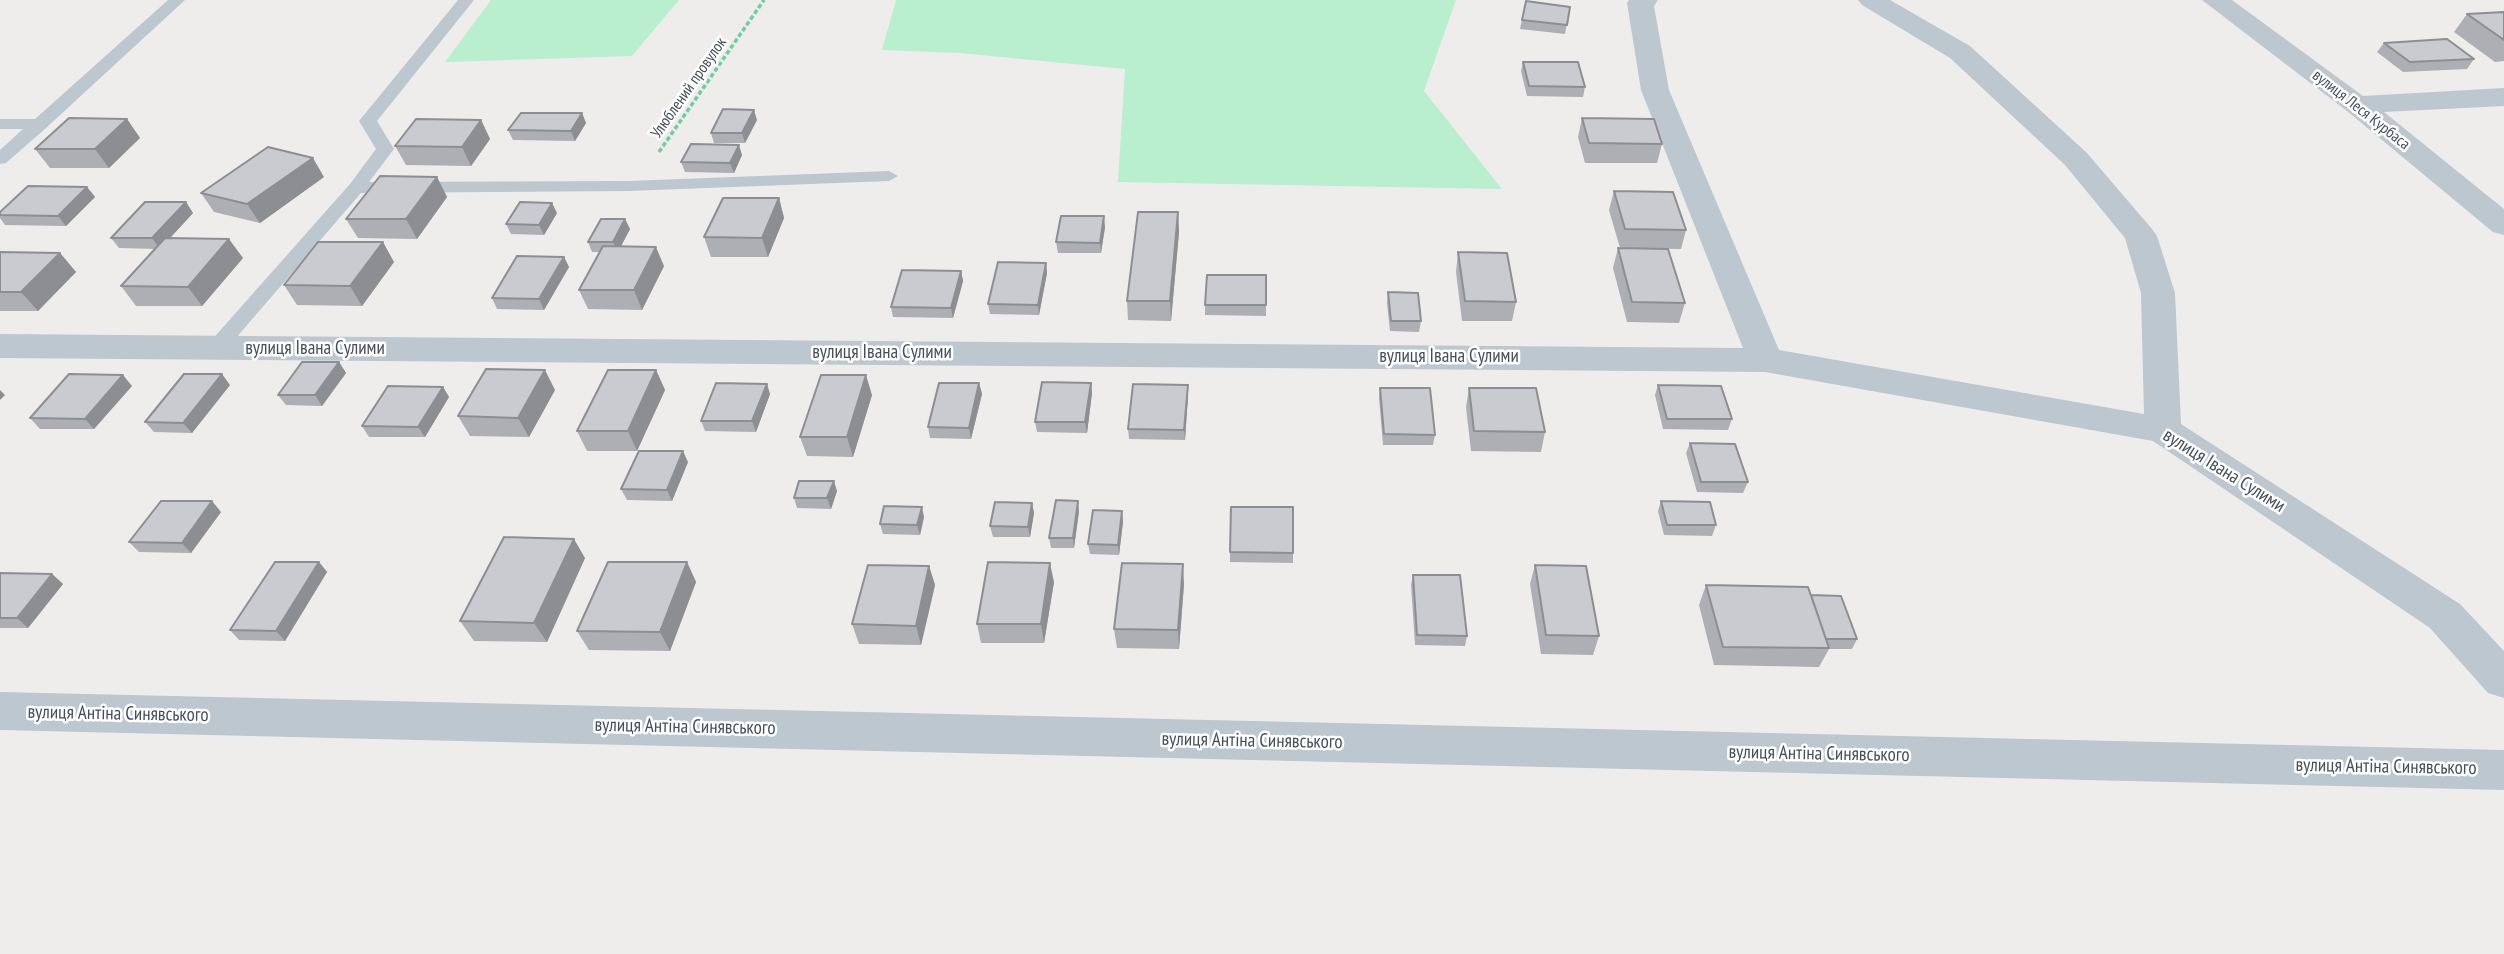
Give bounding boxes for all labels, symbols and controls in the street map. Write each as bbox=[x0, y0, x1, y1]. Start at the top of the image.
street label: Улюблений провулок bbox=[647, 34, 731, 142]
street label: вулиця Леся Курбаса bbox=[2308, 66, 2414, 154]
street label: вулиця Івана Сулими bbox=[245, 338, 385, 360]
street label: вулиця Івана Сулими bbox=[812, 342, 952, 364]
street label: вулиця Івана Сулими bbox=[1379, 346, 1519, 368]
street label: вулиця Івана Сулими bbox=[2159, 424, 2289, 518]
street label: вулиця Антіна Синявського bbox=[27, 701, 209, 727]
street label: вулиця Антіна Синявського bbox=[594, 714, 776, 740]
street label: вулиця Антіна Синявського bbox=[1161, 728, 1343, 754]
street label: вулиця Антіна Синявського bbox=[1728, 741, 1910, 767]
street label: вулиця Антіна Синявського bbox=[2295, 754, 2477, 780]

